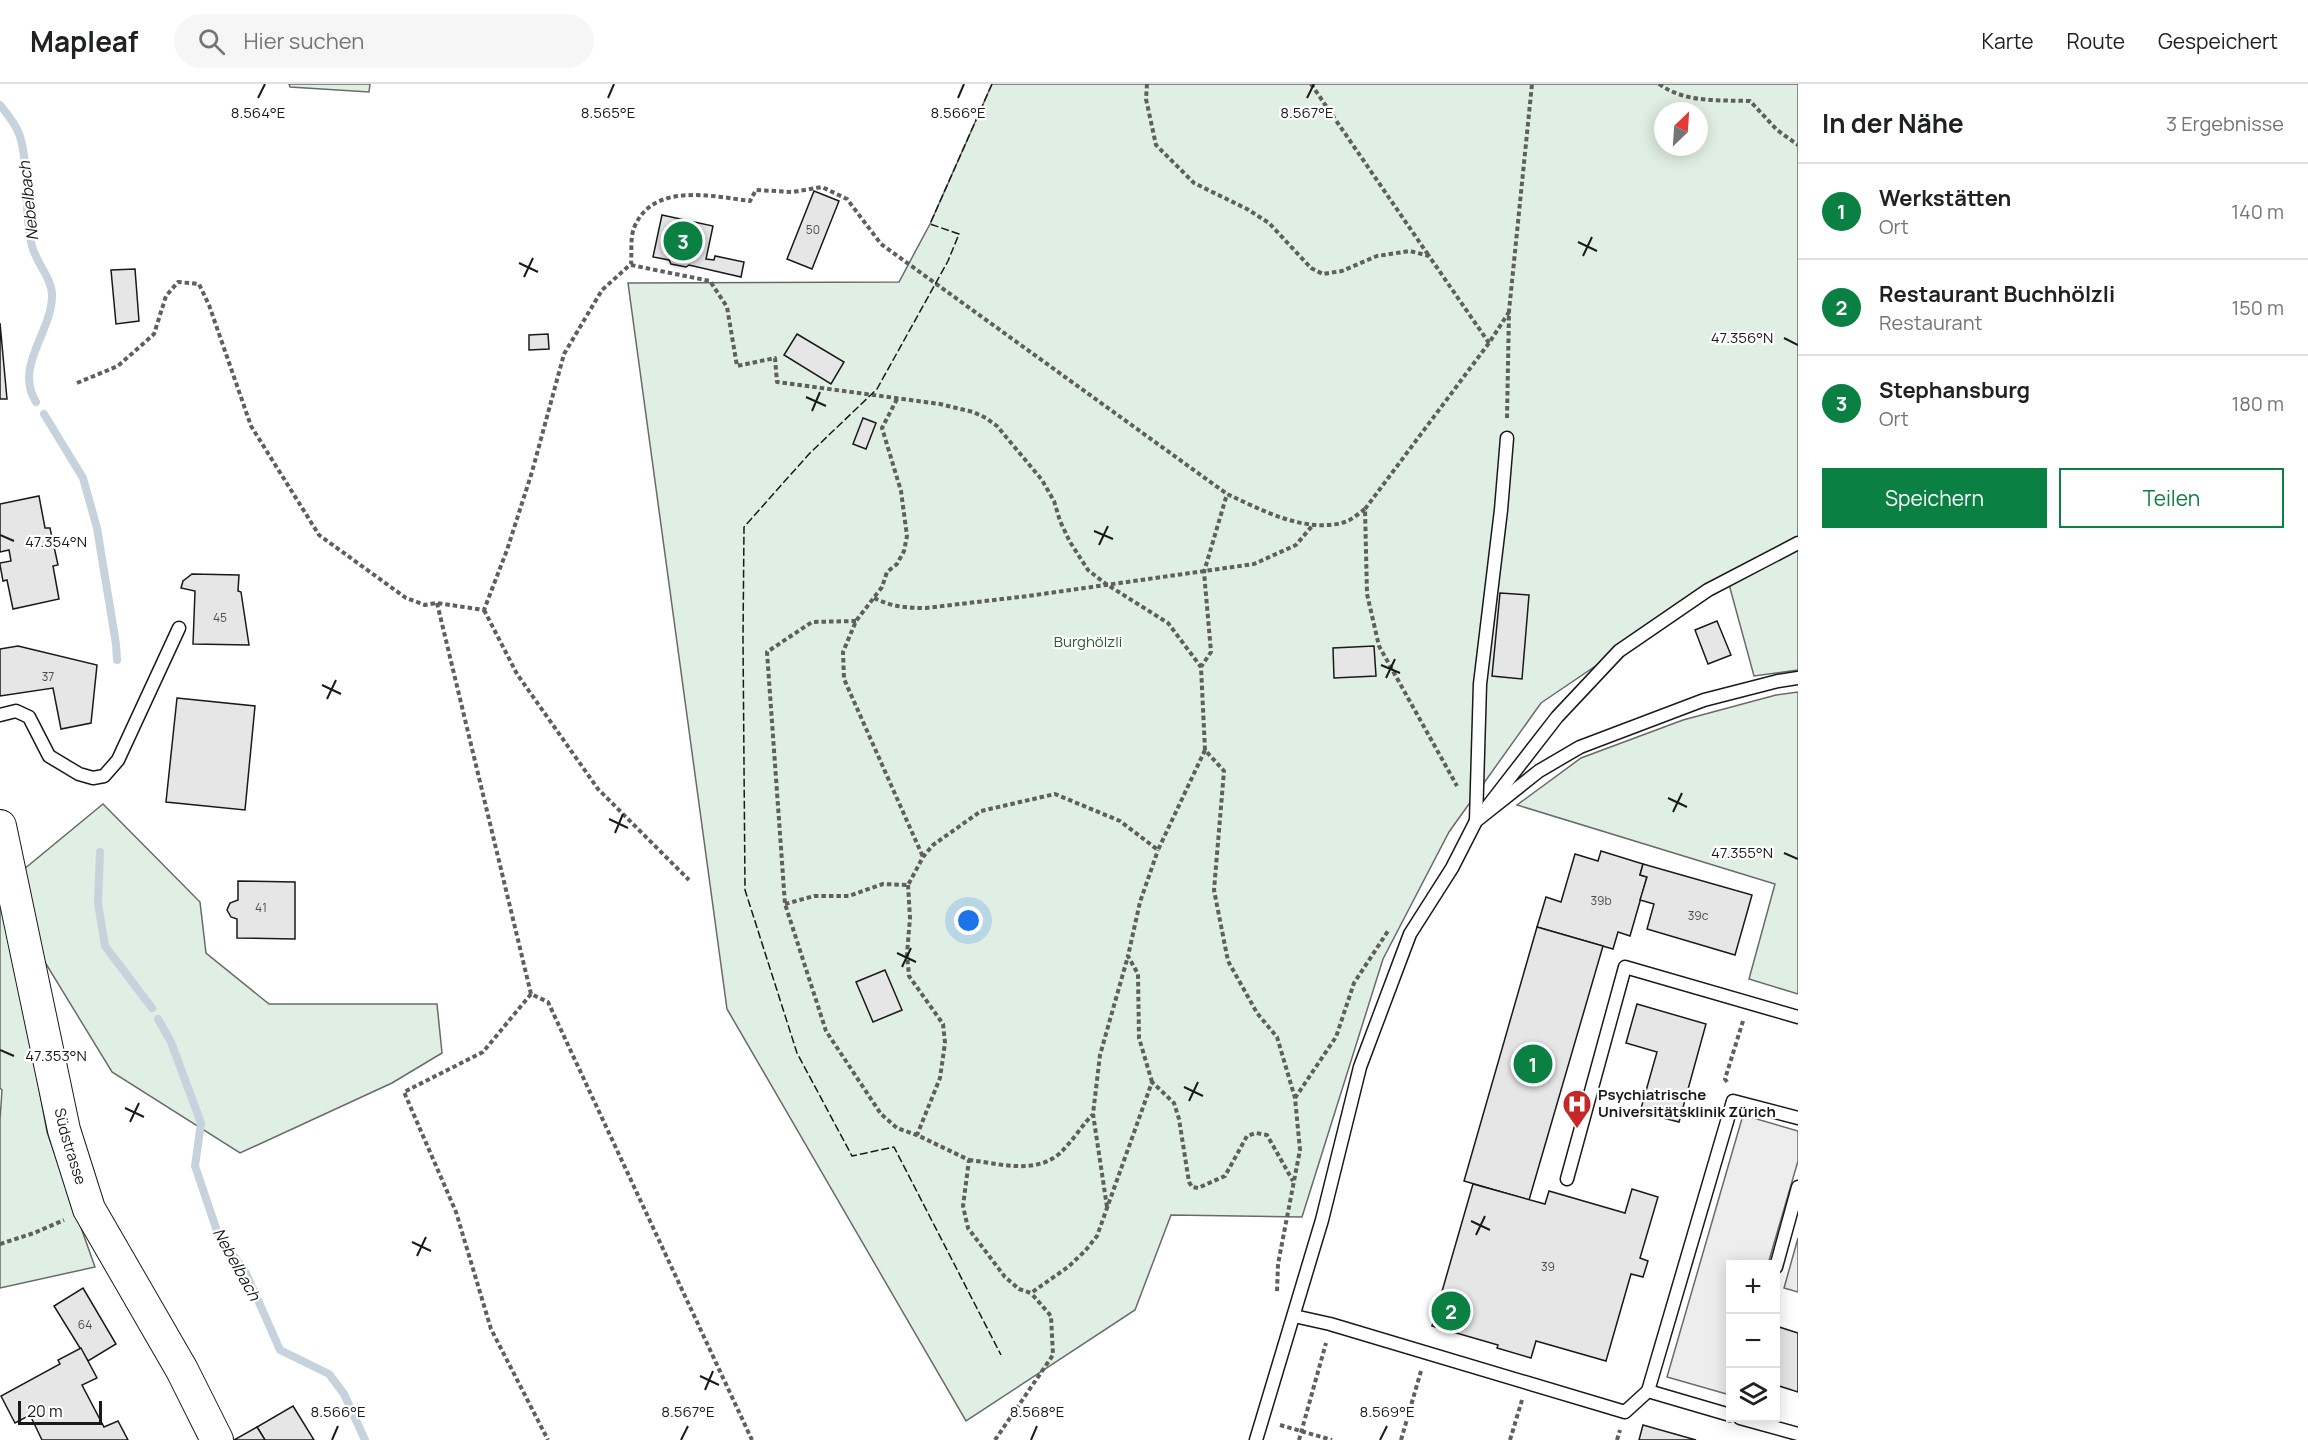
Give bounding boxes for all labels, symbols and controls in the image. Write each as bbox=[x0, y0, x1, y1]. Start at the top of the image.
search box bbox=[174, 14, 594, 68]
text: Mapleaf bbox=[30, 22, 138, 60]
icon: search bbox=[195, 25, 228, 58]
text: Hier suchen bbox=[243, 26, 364, 56]
text: Karte bbox=[1982, 27, 2034, 55]
text: Route bbox=[2067, 27, 2125, 55]
text: Gespeichert bbox=[2158, 27, 2278, 55]
text: 8.564°E bbox=[231, 102, 285, 123]
text: 8.565°E bbox=[581, 102, 635, 123]
text: 8.566°E bbox=[930, 102, 986, 123]
text: 8.567°E bbox=[1280, 102, 1334, 123]
north arrow bbox=[1654, 102, 1708, 156]
text: In der Nähe bbox=[1822, 105, 1964, 141]
text: 3 Ergebnisse bbox=[2166, 110, 2284, 137]
water label: Nebelbach bbox=[13, 160, 43, 242]
text: Werkstätten bbox=[1879, 183, 2011, 213]
text: 1 bbox=[1837, 198, 1846, 225]
text: 140 m bbox=[2231, 198, 2284, 225]
text: Ort bbox=[1879, 213, 1909, 240]
pin: 3 bbox=[664, 218, 702, 264]
house number: 50 bbox=[806, 221, 820, 238]
text: Restaurant Buchhölzli bbox=[1879, 279, 2115, 309]
text: 2 bbox=[1836, 294, 1847, 321]
text: 150 m bbox=[2231, 294, 2284, 321]
text: Restaurant bbox=[1879, 309, 1983, 336]
text: 47.356°N bbox=[1711, 327, 1773, 348]
text: Stephansburg bbox=[1879, 375, 2030, 405]
text: 3 bbox=[1836, 390, 1847, 417]
text: 180 m bbox=[2231, 390, 2284, 417]
text: Ort bbox=[1879, 405, 1909, 432]
button: Speichern bbox=[1822, 468, 2047, 528]
button: Teilen bbox=[2059, 468, 2284, 528]
text: 47.354°N bbox=[25, 531, 87, 552]
house number: 45 bbox=[213, 609, 227, 626]
park label: Burghölzli bbox=[1054, 631, 1122, 652]
house number: 37 bbox=[42, 668, 54, 685]
text: 47.355°N bbox=[1711, 842, 1773, 863]
house number: 39b bbox=[1590, 892, 1612, 909]
house number: 41 bbox=[255, 899, 267, 916]
your location bbox=[954, 906, 983, 935]
house number: 39c bbox=[1688, 907, 1709, 924]
pin: 1 bbox=[1514, 1042, 1552, 1086]
text: 47.353°N bbox=[25, 1045, 87, 1066]
place label: Psychiatrische Universitätsklinik Zürich bbox=[1598, 1084, 1776, 1122]
hospital icon: Psychiatrische Universitätsklinik Zürich bbox=[1561, 1088, 1593, 1130]
street label: Südstrasse bbox=[50, 1106, 92, 1187]
water label: Nebelbach bbox=[208, 1224, 266, 1305]
house number: 39 bbox=[1541, 1258, 1555, 1275]
map controls bbox=[1726, 1260, 1780, 1422]
button: + bbox=[1726, 1260, 1780, 1314]
pin: 2 bbox=[1432, 1288, 1470, 1334]
button: − bbox=[1726, 1314, 1780, 1368]
house number: 64 bbox=[78, 1316, 92, 1333]
button: layers bbox=[1726, 1368, 1780, 1422]
scale bar bbox=[18, 1398, 102, 1426]
text: 20 m bbox=[27, 1400, 63, 1422]
text: 8.566°E bbox=[310, 1401, 366, 1422]
text: 8.567°E bbox=[661, 1401, 715, 1422]
text: 8.568°E bbox=[1010, 1401, 1064, 1422]
text: 8.569°E bbox=[1360, 1401, 1414, 1422]

